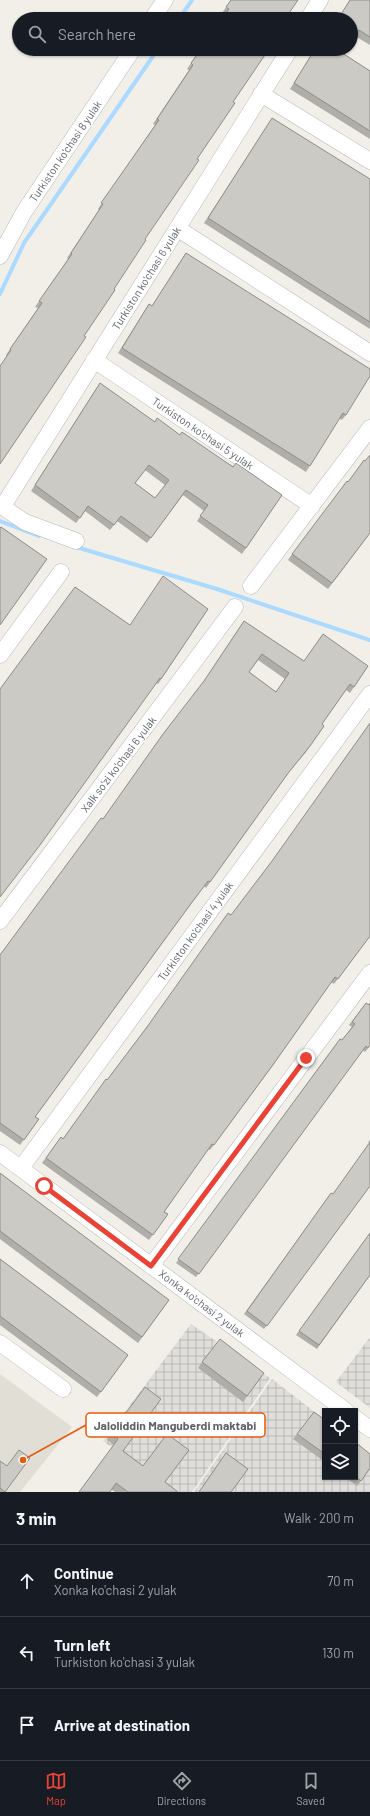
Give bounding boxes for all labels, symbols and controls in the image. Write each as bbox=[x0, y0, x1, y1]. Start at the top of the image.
search box bbox=[12, 12, 358, 56]
icon: search bbox=[26, 23, 48, 45]
text: Search here bbox=[58, 25, 136, 43]
street label: Turkiston ko'chasi 8 yulak bbox=[26, 97, 104, 204]
street label: Turkiston ko'chasi 6 yulak bbox=[109, 224, 183, 332]
street label: Turkiston ko'chasi 5 yulak bbox=[150, 394, 257, 472]
street label: Xalk so'zi ko'chasi 6 yulak bbox=[78, 713, 159, 815]
street label: Turkiston ko'chasi 4 yulak bbox=[155, 878, 236, 983]
route end bbox=[297, 1049, 315, 1067]
route start bbox=[35, 1177, 53, 1195]
street label: Xonka ko'chasi 2 yulak bbox=[157, 1267, 248, 1340]
map controls bbox=[322, 1408, 358, 1480]
button: locate bbox=[322, 1408, 358, 1444]
callout: Jaloliddin Manguberdi maktabi bbox=[86, 1413, 265, 1437]
text: Jaloliddin Manguberdi maktabi bbox=[94, 1418, 256, 1432]
button: layers bbox=[322, 1444, 358, 1480]
text: 3 min bbox=[16, 1508, 56, 1528]
text: Walk · 200 m bbox=[284, 1510, 354, 1526]
text: Continue bbox=[54, 1564, 114, 1582]
icon: ahead bbox=[16, 1570, 38, 1592]
text: 70 m bbox=[327, 1573, 354, 1589]
text: Xonka ko'chasi 2 yulak bbox=[54, 1582, 177, 1598]
text: Turn left bbox=[54, 1636, 110, 1654]
icon: left bbox=[16, 1642, 38, 1664]
text: 130 m bbox=[322, 1645, 354, 1661]
text: Turkiston ko'chasi 3 yulak bbox=[54, 1654, 195, 1670]
icon: arrive bbox=[16, 1714, 38, 1736]
text: Arrive at destination bbox=[54, 1716, 190, 1734]
tab: Map bbox=[45, 1770, 67, 1807]
tab: Directions bbox=[157, 1770, 206, 1807]
tab: Saved bbox=[296, 1770, 325, 1807]

